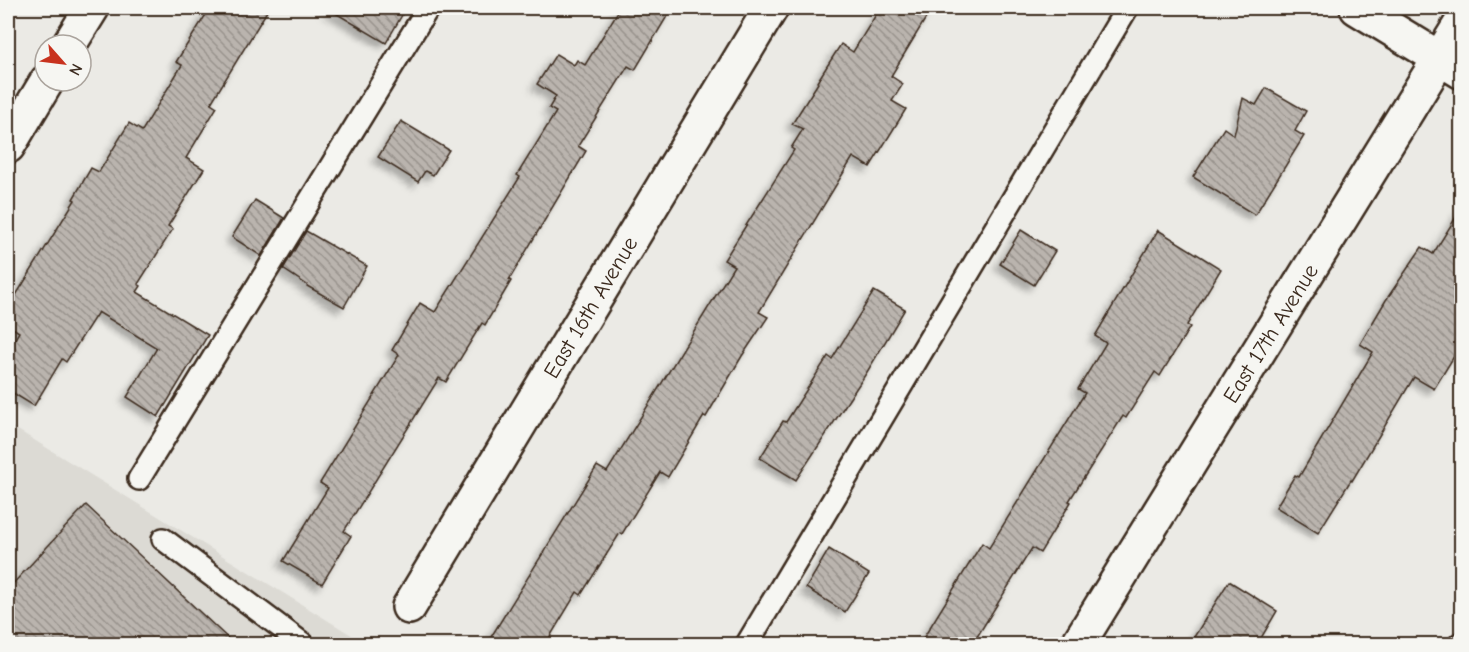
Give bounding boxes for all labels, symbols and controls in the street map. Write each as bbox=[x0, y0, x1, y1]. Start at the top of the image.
north arrow bbox=[33, 33, 93, 93]
text: N bbox=[65, 61, 86, 78]
street label: East 16th Avenue bbox=[538, 232, 643, 383]
street label: East 17th Avenue bbox=[1218, 259, 1324, 408]

